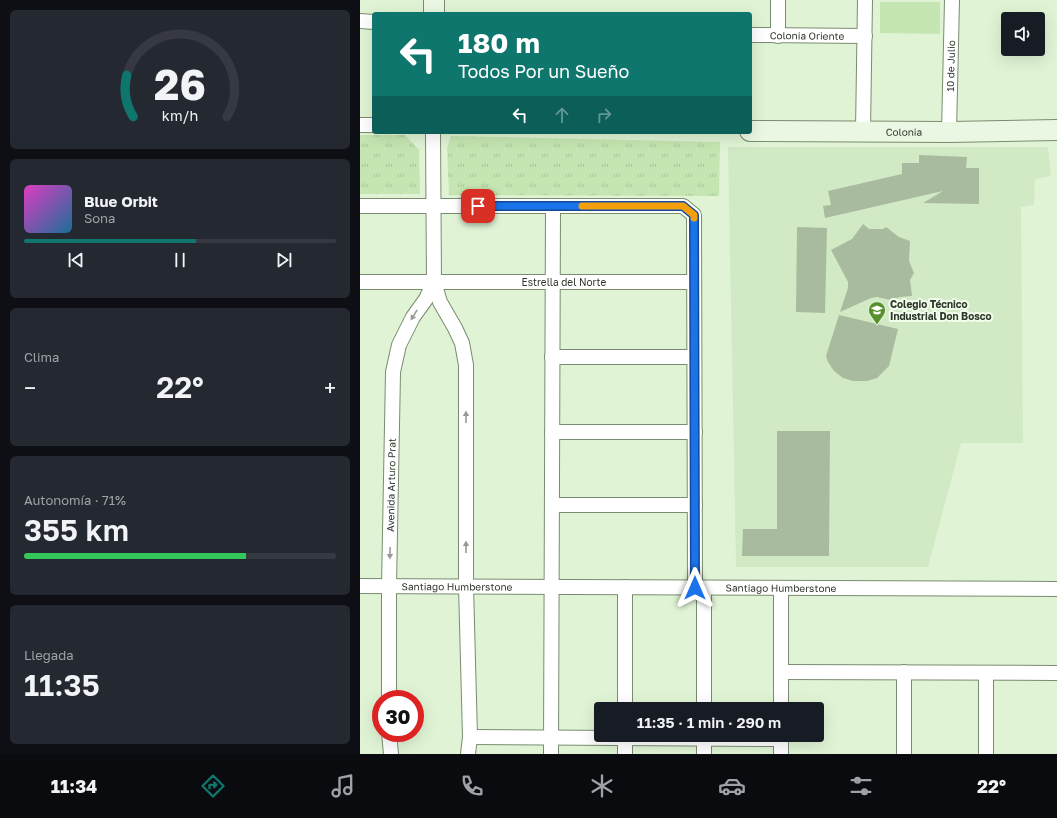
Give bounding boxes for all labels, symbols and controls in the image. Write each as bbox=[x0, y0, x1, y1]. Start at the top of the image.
map controls bbox=[1001, 12, 1045, 56]
button: sound bbox=[1001, 12, 1045, 56]
text: 180 m bbox=[458, 26, 540, 59]
icon: left bbox=[392, 28, 444, 80]
street label: Colonia Oriente bbox=[770, 29, 845, 42]
street label: 10 de Julio bbox=[944, 40, 957, 92]
text: 26 bbox=[154, 59, 206, 109]
text: Todos Por un Sueño bbox=[458, 60, 629, 82]
icon: left bbox=[509, 104, 531, 126]
icon: ahead bbox=[551, 104, 573, 126]
icon: right bbox=[593, 104, 615, 126]
text: km/h bbox=[162, 107, 198, 124]
street label: Colonia bbox=[886, 126, 922, 138]
pin bbox=[461, 189, 495, 223]
text: Blue Orbit bbox=[84, 192, 158, 210]
icon: arrive bbox=[467, 195, 489, 217]
text: Sona bbox=[84, 210, 115, 226]
icon: previous bbox=[65, 249, 87, 271]
icon: pause bbox=[169, 249, 191, 271]
icon: next bbox=[273, 249, 295, 271]
street label: Estrella del Norte bbox=[522, 276, 607, 288]
place label: Colegio Técnico Industrial Don Bosco bbox=[890, 298, 992, 322]
school or university icon: Colegio Técnico Industrial Don Bosco bbox=[867, 300, 887, 325]
one-way arrow bbox=[411, 309, 418, 321]
text: Clima bbox=[24, 349, 59, 365]
text: 22° bbox=[156, 369, 204, 405]
text: − bbox=[24, 374, 36, 401]
text: + bbox=[324, 374, 336, 401]
one-way arrow bbox=[463, 410, 469, 423]
street label: Avenida Arturo Prat bbox=[384, 438, 398, 532]
text: Autonomía · 71% bbox=[24, 492, 126, 508]
text: 355 km bbox=[24, 512, 129, 548]
one-way arrow bbox=[463, 540, 469, 553]
one-way arrow bbox=[387, 547, 393, 560]
position arrow bbox=[674, 567, 716, 609]
street label: Santiago Humberstone bbox=[402, 580, 513, 593]
street label: Santiago Humberstone bbox=[726, 582, 837, 594]
text: Llegada bbox=[24, 647, 74, 663]
text: 11:35 bbox=[24, 667, 100, 703]
speed limit sign: 30 bbox=[372, 690, 424, 742]
text: 11:35 · 1 min · 290 m bbox=[637, 713, 781, 731]
icon: directions bbox=[199, 772, 227, 800]
icon: music bbox=[329, 772, 357, 800]
icon: phone bbox=[458, 772, 486, 800]
icon: climate bbox=[588, 772, 616, 800]
icon: car bbox=[718, 772, 746, 800]
icon: filters bbox=[847, 772, 875, 800]
text: 11:34 bbox=[51, 775, 97, 797]
text: 22° bbox=[977, 775, 1006, 797]

